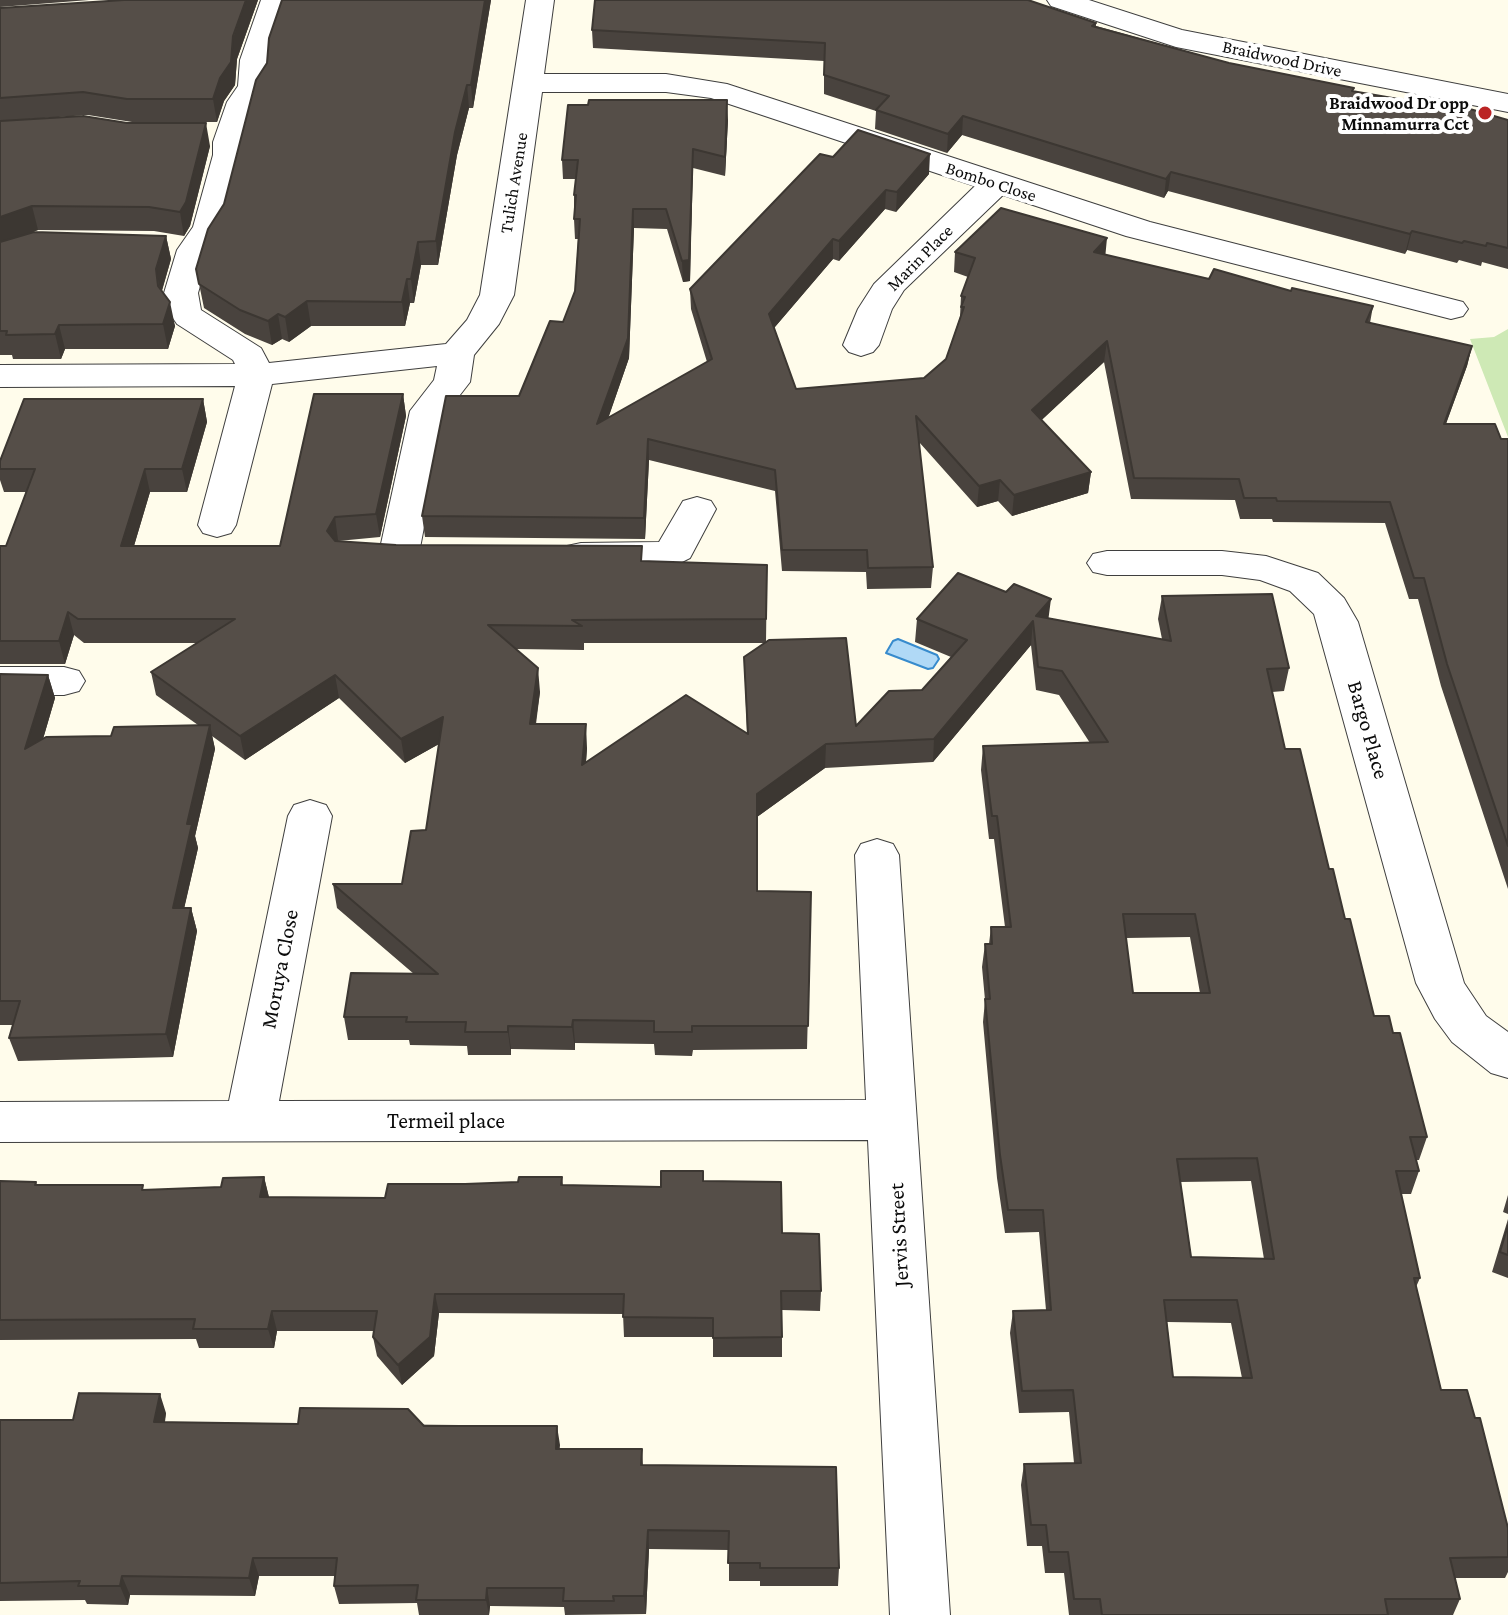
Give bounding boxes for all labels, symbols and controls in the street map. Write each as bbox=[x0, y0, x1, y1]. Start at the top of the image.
street label: Braidwood Drive bbox=[1220, 36, 1344, 82]
place label: Braidwood Dr opp Minnamurra Cct bbox=[1329, 92, 1469, 134]
marker: Braidwood Dr opp Minnamurra Cct bbox=[1476, 104, 1494, 122]
street label: Tulich Avenue bbox=[495, 131, 533, 235]
street label: Bombo Close bbox=[943, 157, 1039, 207]
street label: Marin Place bbox=[882, 220, 958, 296]
street label: Bargo Place bbox=[1341, 678, 1395, 782]
street label: Moruya Close bbox=[256, 907, 304, 1031]
street label: Termeil place bbox=[387, 1108, 505, 1134]
street label: Jervis Street bbox=[883, 1182, 915, 1288]

